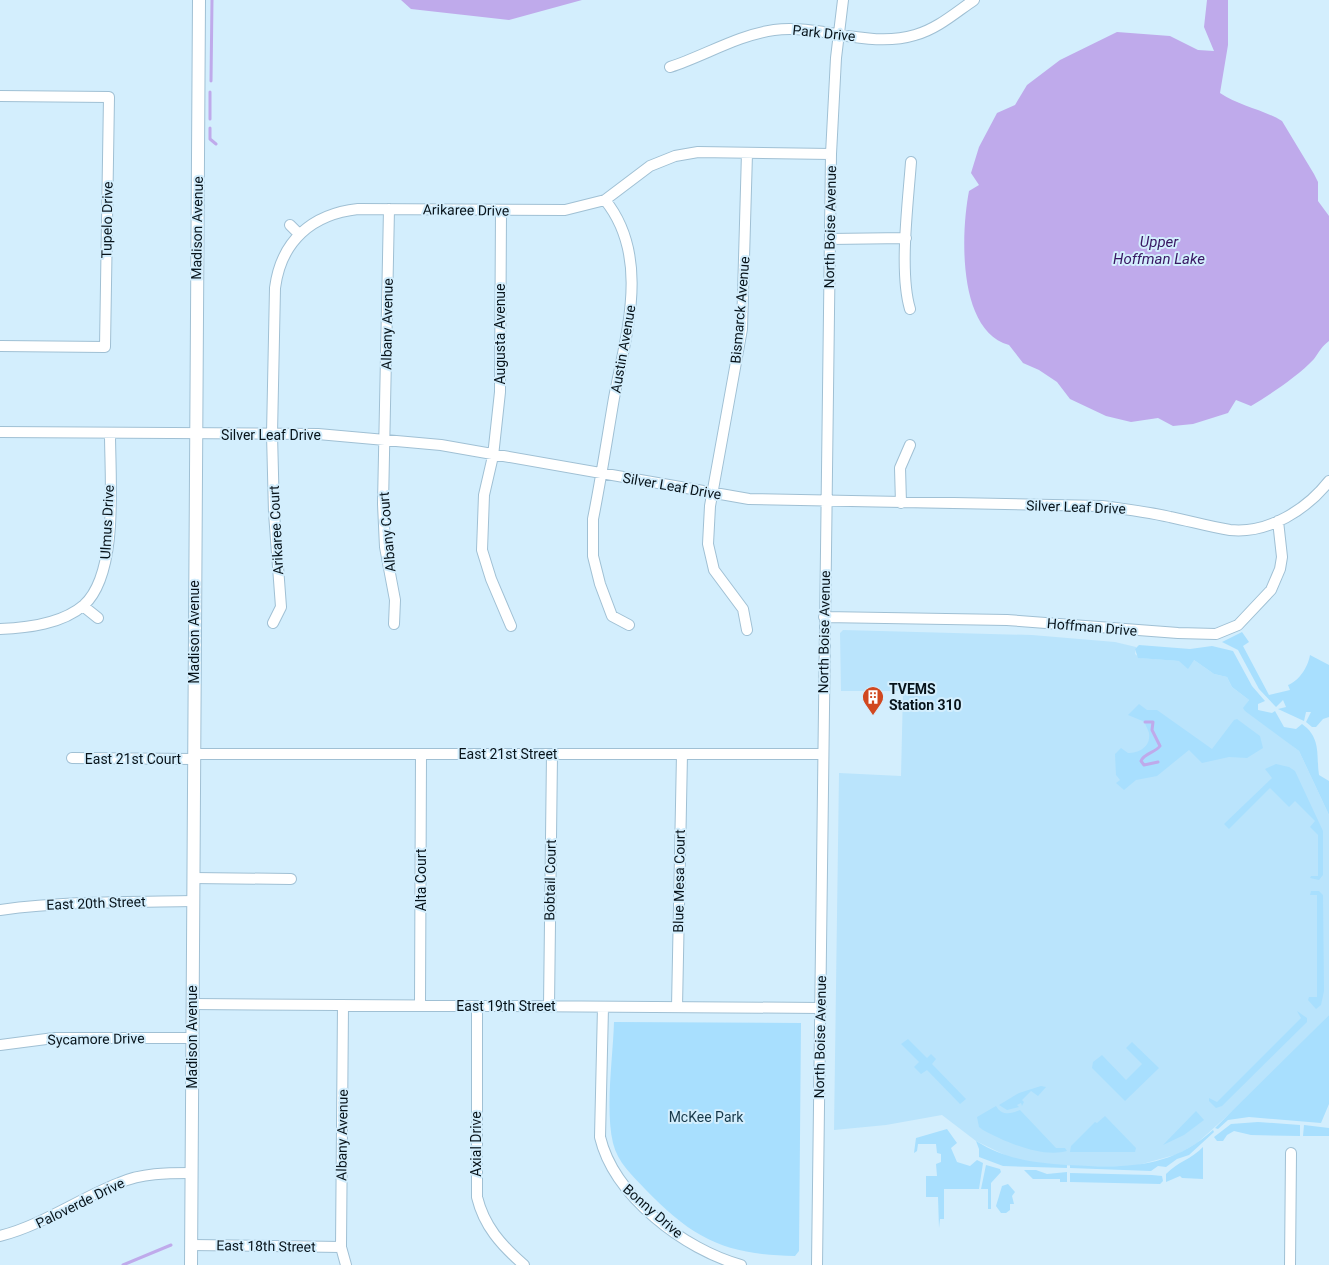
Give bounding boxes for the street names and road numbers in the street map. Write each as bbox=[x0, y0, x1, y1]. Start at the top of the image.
street label: Park Drive bbox=[792, 22, 856, 44]
street label: North Boise Avenue bbox=[821, 165, 839, 289]
street label: Madison Avenue bbox=[188, 176, 206, 280]
street label: Tupelo Drive bbox=[98, 181, 116, 259]
street label: Arikaree Drive bbox=[423, 201, 509, 219]
street label: Bismarck Avenue bbox=[727, 256, 753, 364]
street label: Albany Avenue bbox=[378, 278, 396, 370]
street label: Augusta Avenue bbox=[492, 283, 508, 385]
street label: Austin Avenue bbox=[607, 304, 639, 394]
street label: Silver Leaf Drive bbox=[221, 427, 321, 443]
street label: Silver Leaf Drive bbox=[621, 469, 723, 503]
street label: Ulmus Drive bbox=[97, 484, 117, 560]
street label: Arikaree Court bbox=[266, 485, 286, 575]
street label: Albany Court bbox=[375, 491, 398, 573]
street label: Silver Leaf Drive bbox=[1026, 497, 1126, 517]
street label: North Boise Avenue bbox=[815, 570, 833, 694]
street label: Madison Avenue bbox=[186, 580, 202, 684]
street label: Hoffman Drive bbox=[1046, 615, 1138, 639]
street label: East 21st Street bbox=[459, 746, 558, 762]
street label: East 21st Court bbox=[85, 751, 182, 767]
street label: Blue Mesa Court bbox=[670, 829, 688, 933]
street label: Bobtail Court bbox=[541, 839, 559, 921]
street label: Alta Court bbox=[413, 848, 429, 911]
street label: East 20th Street bbox=[46, 893, 146, 913]
street label: North Boise Avenue bbox=[811, 975, 829, 1099]
street label: Madison Avenue bbox=[184, 985, 200, 1089]
street label: East 19th Street bbox=[456, 998, 556, 1014]
street label: Sycamore Drive bbox=[47, 1030, 145, 1048]
street label: Albany Avenue bbox=[333, 1089, 351, 1181]
street label: Axial Drive bbox=[468, 1111, 484, 1177]
street label: Paloverde Drive bbox=[33, 1175, 127, 1231]
street label: Bonny Drive bbox=[620, 1181, 686, 1241]
street label: East 18th Street bbox=[216, 1237, 316, 1255]

